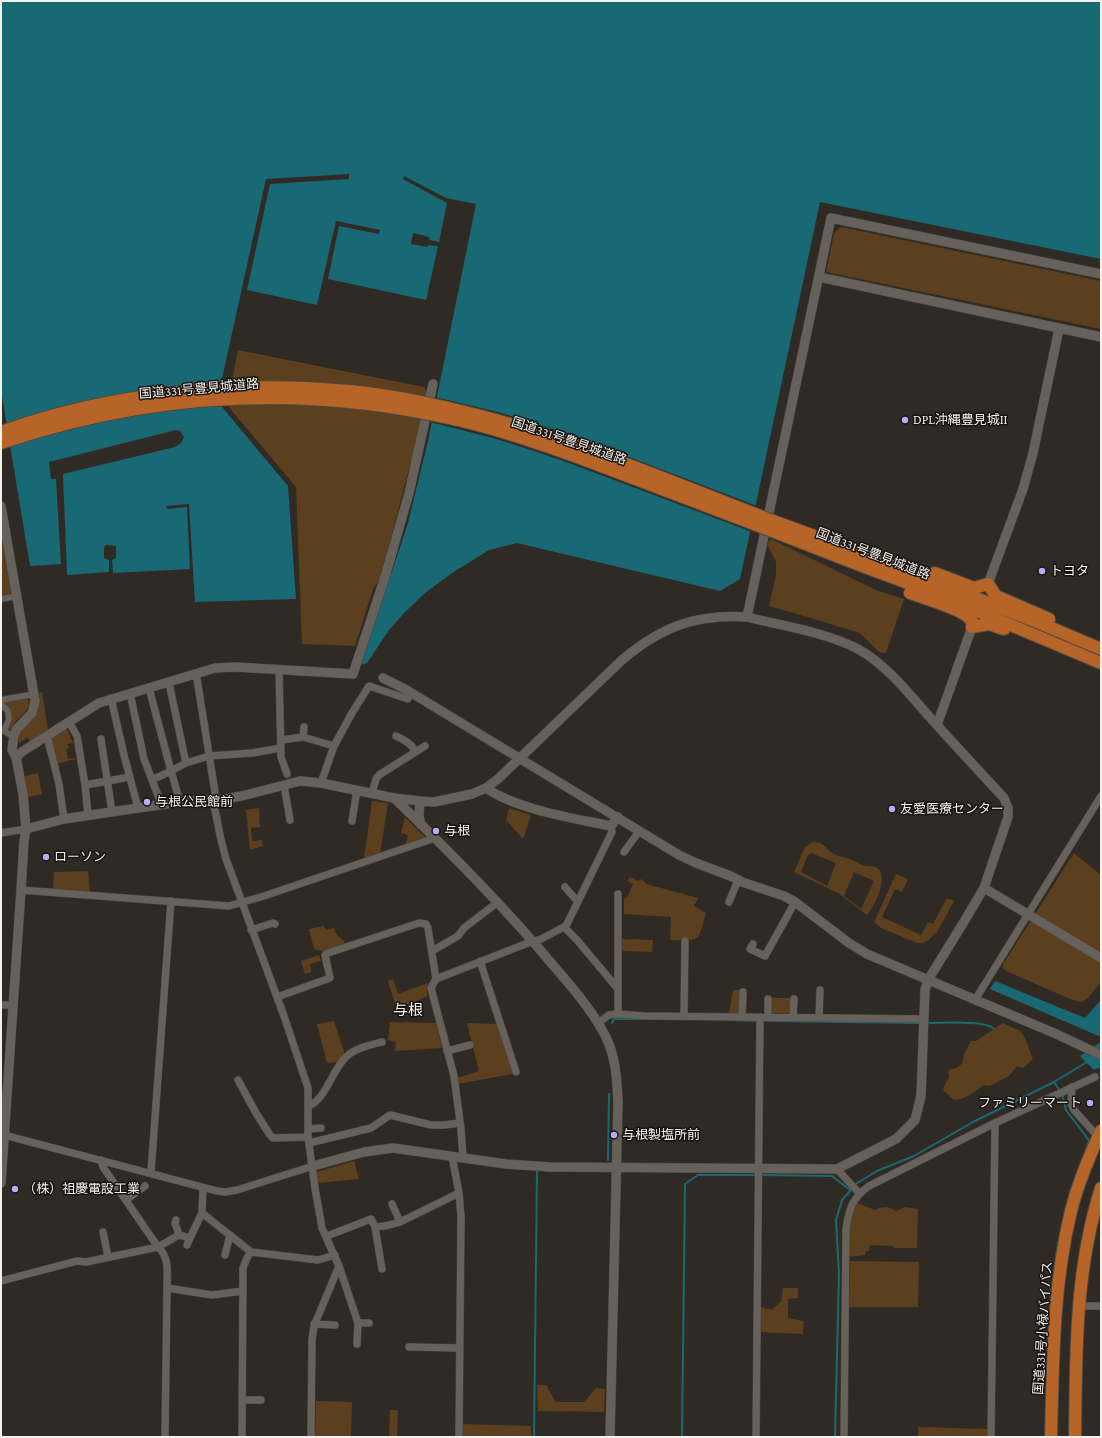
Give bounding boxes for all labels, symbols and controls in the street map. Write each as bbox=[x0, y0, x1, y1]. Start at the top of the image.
street label: 国道331号豊見城道路 bbox=[138, 376, 260, 402]
place label: DPL沖縄豊見城II bbox=[913, 412, 1008, 428]
street label: 国道331号豊見城道路 bbox=[509, 414, 629, 468]
marker: DPL沖縄豊見城II bbox=[900, 415, 910, 425]
street label: 国道331号豊見城道路 bbox=[814, 525, 932, 583]
place label: トヨタ bbox=[1050, 563, 1089, 579]
marker: トヨタ bbox=[1037, 566, 1047, 576]
place label: 与根公民館前 bbox=[155, 794, 233, 810]
marker: 与根公民館前 bbox=[142, 797, 152, 807]
place label: 友愛医療センター bbox=[900, 801, 1004, 817]
marker: 友愛医療センター bbox=[887, 804, 897, 814]
place label: 与根 bbox=[444, 823, 470, 839]
marker: 与根 bbox=[431, 826, 441, 836]
place label: ローソン bbox=[54, 849, 106, 865]
marker: ローソン bbox=[41, 852, 51, 862]
district label: 与根 bbox=[393, 1001, 423, 1019]
place label: ファミリーマート bbox=[978, 1095, 1082, 1111]
marker: ファミリーマート bbox=[1085, 1098, 1095, 1108]
place label: 与根製塩所前 bbox=[622, 1127, 700, 1143]
marker: 与根製塩所前 bbox=[609, 1130, 619, 1140]
place label: （株）祖慶電設工業 bbox=[23, 1181, 140, 1197]
marker: （株）祖慶電設工業 bbox=[10, 1184, 20, 1194]
street label: 国道331号小禄バイパス bbox=[1031, 1261, 1055, 1395]

